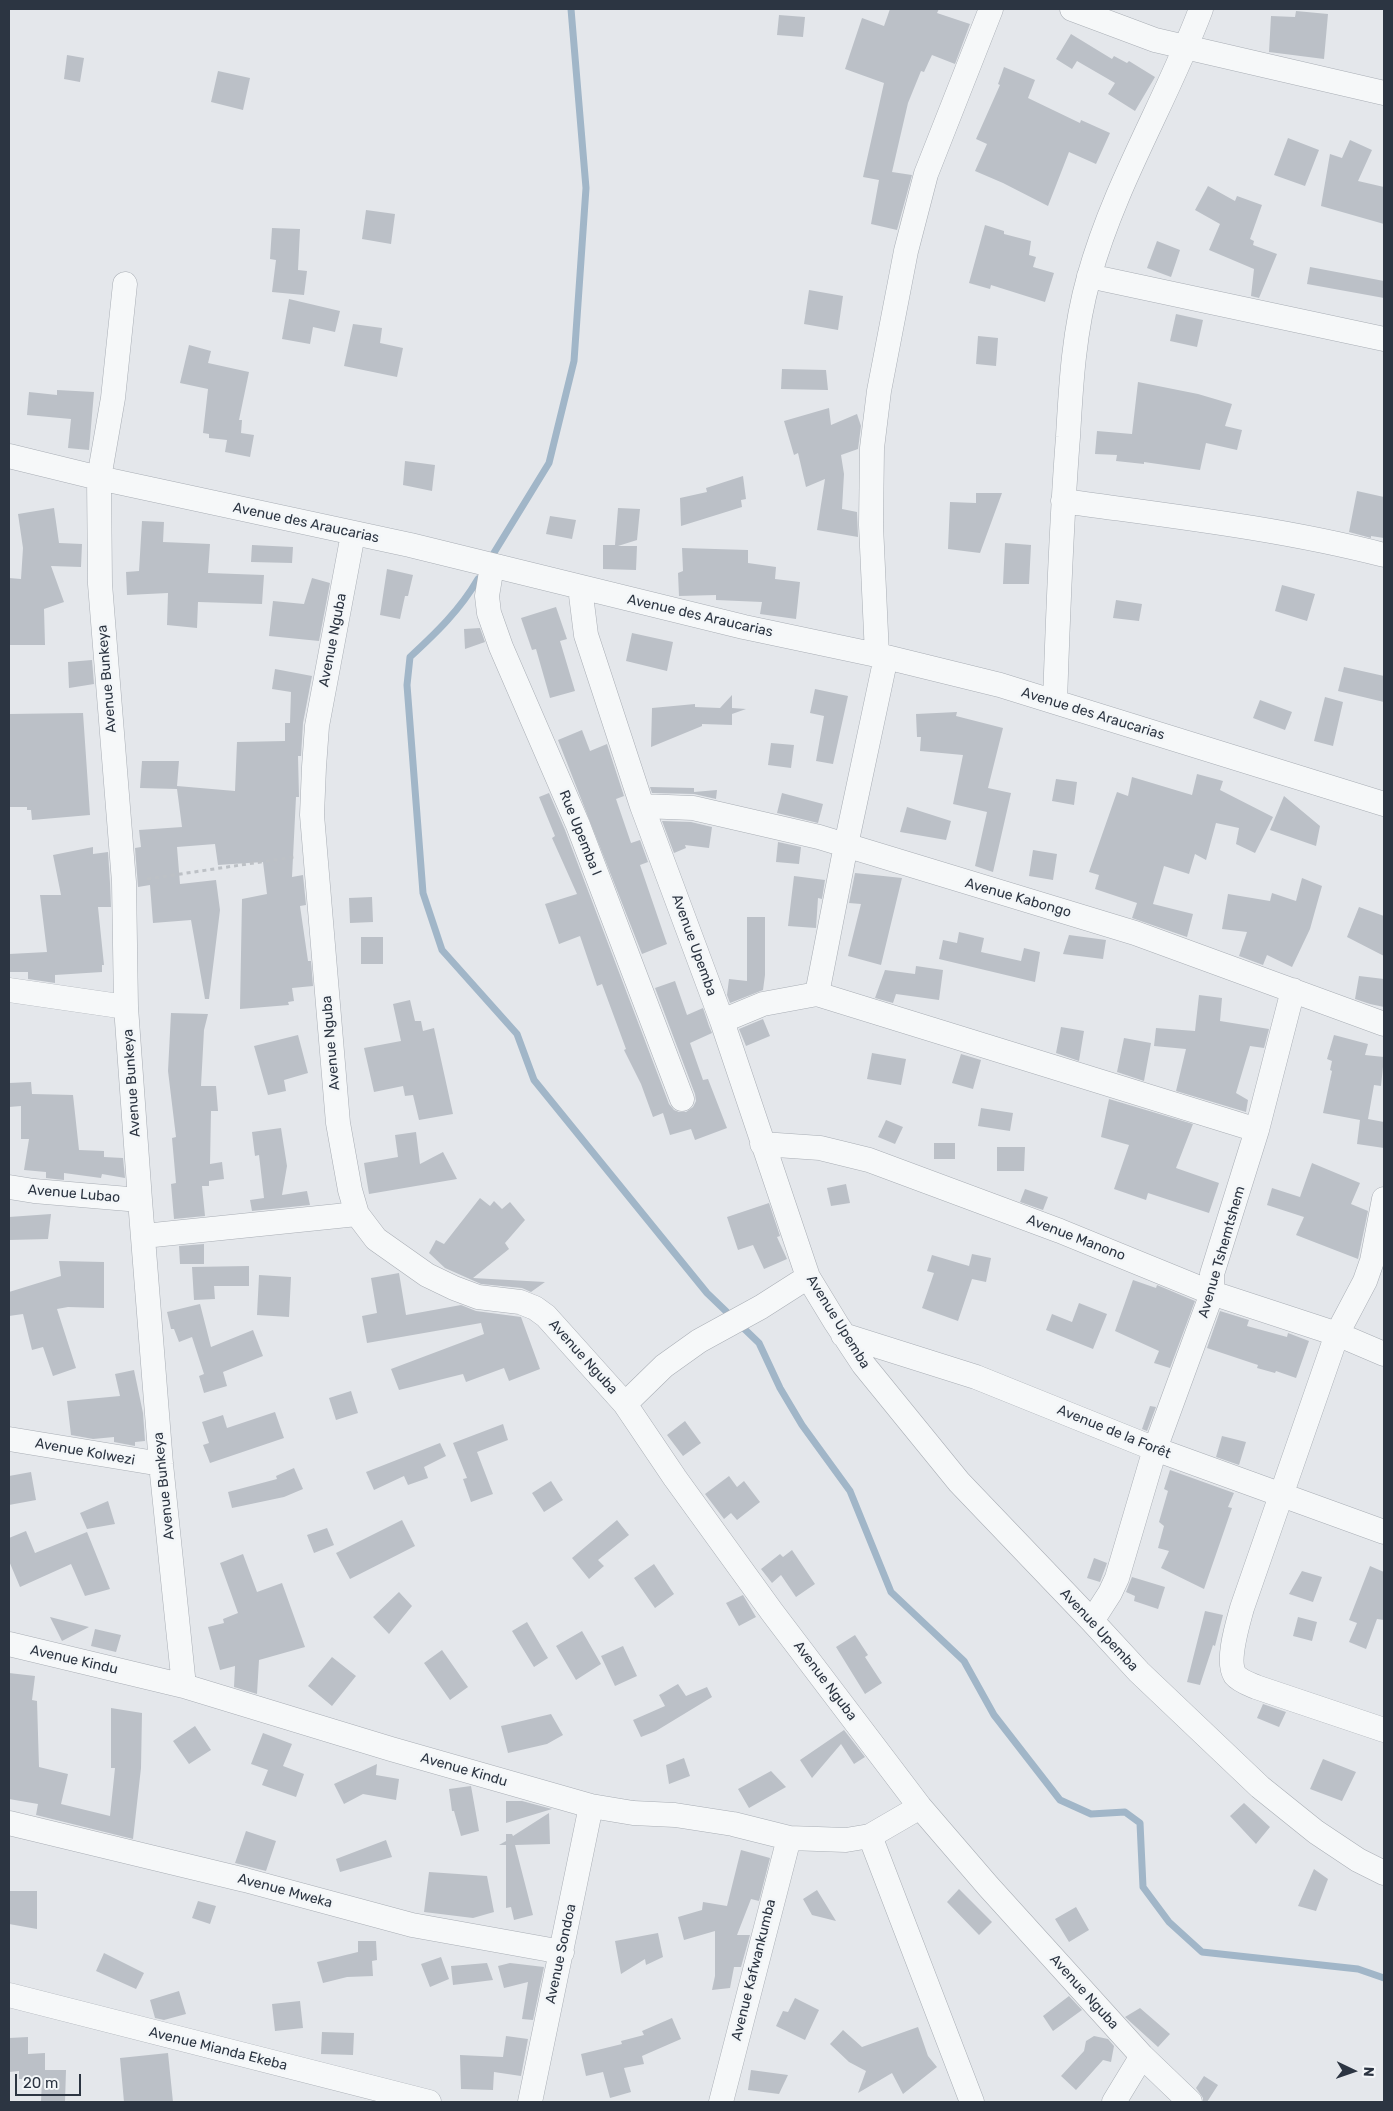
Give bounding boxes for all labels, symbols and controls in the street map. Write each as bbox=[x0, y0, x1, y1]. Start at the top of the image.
street label: Avenue des Araucarias bbox=[231, 499, 381, 547]
street label: Avenue des Araucarias bbox=[626, 591, 774, 641]
street label: Avenue Nguba bbox=[316, 592, 350, 688]
street label: Avenue Bunkeya bbox=[94, 624, 120, 734]
street label: Avenue des Araucarias bbox=[1019, 684, 1167, 744]
street label: Rue Upemba I bbox=[555, 788, 605, 878]
street label: Avenue Kabongo bbox=[963, 875, 1073, 921]
street label: Avenue Upemba bbox=[668, 892, 720, 998]
street label: Avenue Nguba bbox=[318, 995, 344, 1091]
street label: Avenue Bunkeya bbox=[120, 1028, 144, 1138]
street label: Avenue Lubao bbox=[27, 1182, 121, 1206]
street label: Avenue Tshemtshem bbox=[1195, 1184, 1249, 1320]
street label: Avenue Manono bbox=[1024, 1211, 1128, 1265]
street label: Avenue Upemba bbox=[803, 1272, 873, 1372]
street label: Avenue Nguba bbox=[545, 1316, 621, 1398]
street label: Avenue de la Forêt bbox=[1055, 1402, 1173, 1462]
street label: Avenue Bunkeya bbox=[150, 1431, 178, 1541]
street label: Avenue Kolwezi bbox=[34, 1435, 136, 1469]
street label: Avenue Upemba bbox=[1056, 1585, 1142, 1675]
street label: Avenue Nguba bbox=[790, 1638, 860, 1724]
street label: Avenue Kindu bbox=[29, 1642, 119, 1678]
street label: Avenue Kindu bbox=[419, 1750, 509, 1790]
street label: Avenue Mweka bbox=[236, 1870, 334, 1912]
street label: Avenue Kafwankumba bbox=[728, 1898, 780, 2042]
street label: Avenue Sondoa bbox=[542, 1902, 580, 2006]
street label: Avenue Nguba bbox=[1046, 1951, 1122, 2033]
street label: Avenue Mianda Ekeba bbox=[147, 2024, 289, 2074]
north arrow bbox=[1328, 2046, 1378, 2096]
scale bar bbox=[18, 2064, 84, 2096]
text: N bbox=[1360, 2066, 1377, 2077]
text: 20 m bbox=[23, 2074, 58, 2092]

